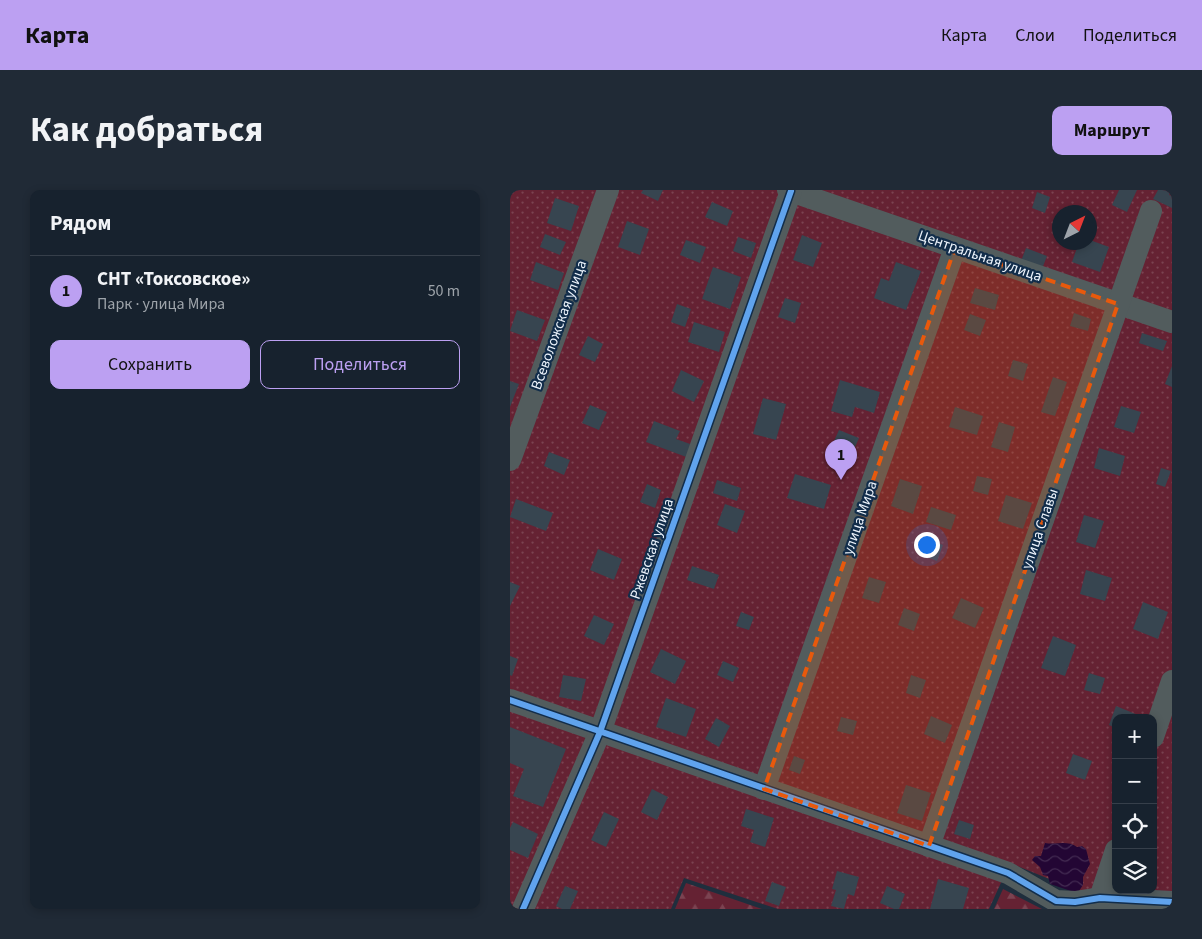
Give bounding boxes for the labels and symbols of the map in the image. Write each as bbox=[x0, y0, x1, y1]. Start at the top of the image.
north arrow bbox=[1052, 205, 1097, 250]
street label: Центральная улица bbox=[915, 225, 1045, 287]
street label: Всеволожская улица bbox=[526, 257, 592, 393]
pin: 1 bbox=[825, 439, 857, 480]
street label: улица Мира bbox=[837, 478, 883, 558]
street label: улица Славы bbox=[1016, 486, 1064, 572]
street label: Ржевская улица bbox=[625, 496, 679, 602]
your location bbox=[914, 532, 940, 558]

